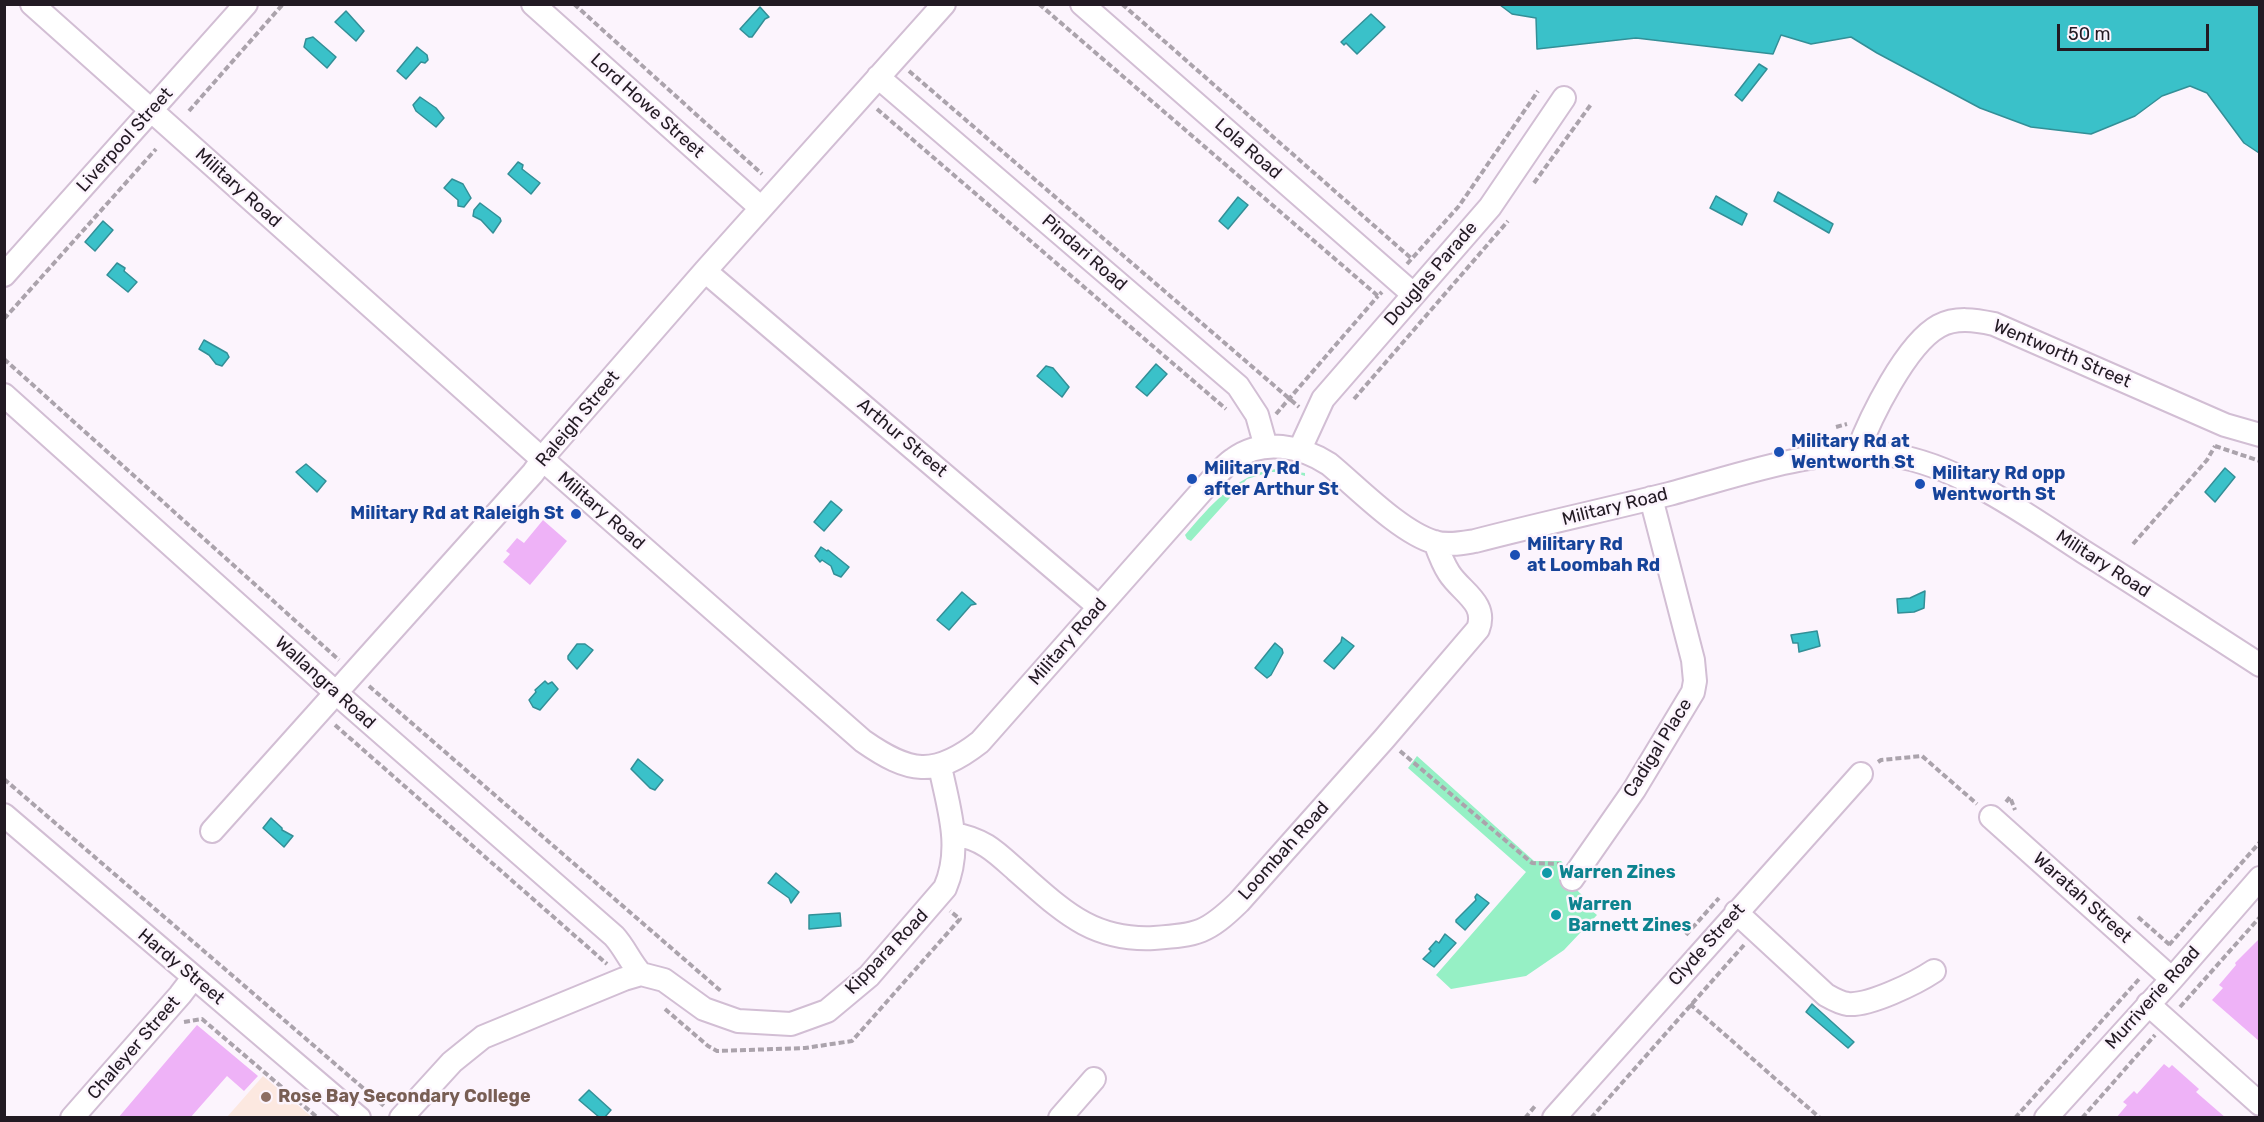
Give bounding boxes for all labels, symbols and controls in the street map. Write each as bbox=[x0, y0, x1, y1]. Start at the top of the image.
scale bar bbox=[2060, 12, 2212, 50]
text: 50 m bbox=[2068, 23, 2111, 45]
street label: Lord Howe Street bbox=[586, 49, 708, 163]
street label: Liverpool Street bbox=[72, 83, 178, 197]
street label: Lola Road bbox=[1210, 114, 1286, 184]
street label: Military Road bbox=[191, 144, 285, 232]
street label: Pindari Road bbox=[1037, 210, 1131, 296]
street label: Douglas Parade bbox=[1380, 217, 1482, 331]
street label: Wentworth Street bbox=[1990, 315, 2134, 393]
street label: Raleigh Street bbox=[532, 367, 624, 471]
street label: Arthur Street bbox=[853, 394, 951, 482]
place label: Military Rd at Wentworth St bbox=[1791, 431, 1914, 474]
marker: Military Rd at Wentworth St bbox=[1772, 445, 1786, 459]
place label: Military Rd after Arthur St bbox=[1204, 458, 1339, 500]
place label: Military Rd opp Wentworth St bbox=[1932, 463, 2065, 506]
street label: Military Road bbox=[553, 467, 649, 555]
marker: Military Rd after Arthur St bbox=[1185, 472, 1199, 486]
marker: Military Rd opp Wentworth St bbox=[1913, 477, 1927, 491]
street label: Military Road bbox=[1560, 483, 1670, 531]
place label: Military Rd at Raleigh St bbox=[350, 503, 564, 525]
marker: Military Rd at Raleigh St bbox=[569, 507, 583, 521]
street label: Military Road bbox=[2052, 525, 2154, 603]
place label: Military Rd at Loombah Rd bbox=[1527, 534, 1660, 576]
marker: Military Rd at Loombah Rd bbox=[1508, 548, 1522, 562]
street label: Military Road bbox=[1024, 594, 1112, 690]
street label: Wallangra Road bbox=[270, 632, 380, 734]
street label: Cadigal Place bbox=[1619, 695, 1697, 801]
street label: Loombah Road bbox=[1234, 797, 1334, 905]
street label: Waratah Street bbox=[2028, 848, 2136, 948]
place label: Warren Zines bbox=[1559, 862, 1676, 884]
marker: Warren Zines bbox=[1540, 866, 1554, 880]
place label: Warren Barnett Zines bbox=[1568, 894, 1691, 936]
street label: Clyde Street bbox=[1664, 899, 1750, 991]
street label: Kippara Road bbox=[841, 905, 933, 999]
marker: Warren Barnett Zines bbox=[1549, 908, 1563, 922]
street label: Hardy Street bbox=[133, 924, 229, 1010]
street label: Murriverie Road bbox=[2101, 942, 2205, 1054]
street label: Chaleyer Street bbox=[83, 992, 185, 1104]
place label: Rose Bay Secondary College bbox=[278, 1086, 531, 1108]
marker: Rose Bay Secondary College bbox=[259, 1090, 273, 1104]

